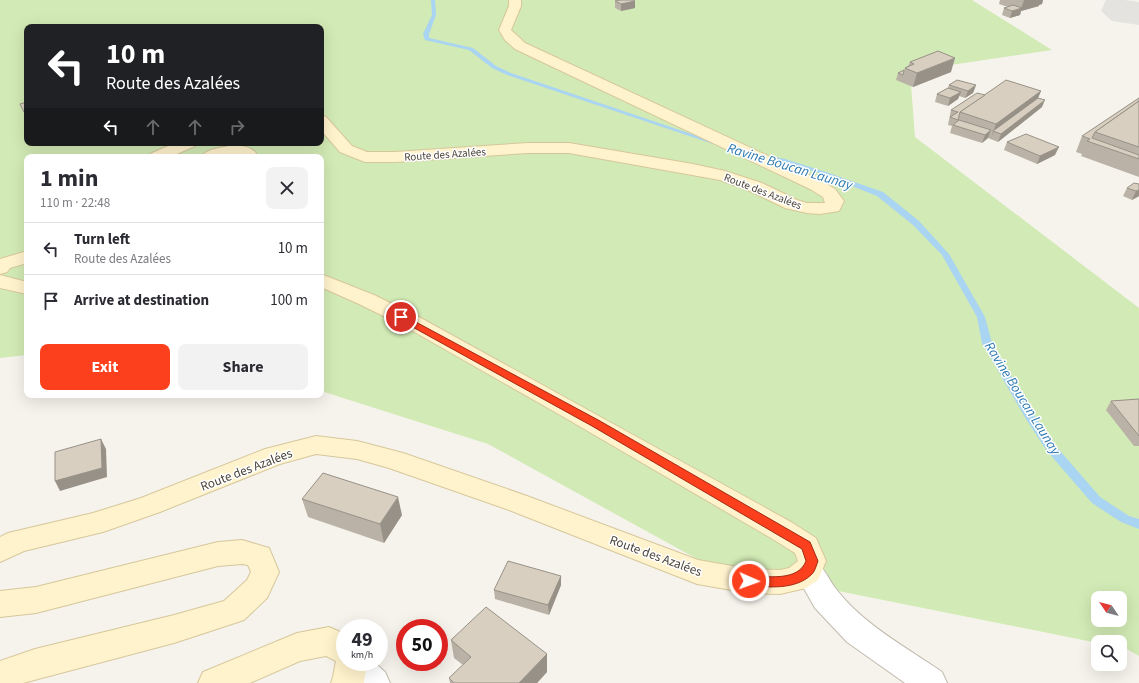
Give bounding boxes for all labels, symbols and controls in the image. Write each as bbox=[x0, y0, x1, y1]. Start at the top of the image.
text: 10 m bbox=[106, 34, 165, 74]
icon: left bbox=[40, 40, 92, 92]
text: Route des Azalées bbox=[106, 71, 240, 96]
icon: left bbox=[100, 116, 122, 138]
icon: ahead bbox=[142, 116, 164, 138]
icon: ahead bbox=[184, 116, 206, 138]
icon: right bbox=[226, 116, 248, 138]
water label: Ravine Boucan Launay bbox=[725, 138, 855, 196]
street label: Route des Azalées bbox=[404, 144, 487, 165]
text: 1 min bbox=[40, 161, 98, 196]
button: close bbox=[266, 167, 308, 209]
street label: Route des Azalées bbox=[722, 170, 804, 213]
text: 110 m · 22:48 bbox=[40, 194, 110, 212]
text: Turn left bbox=[74, 229, 130, 250]
icon: left bbox=[40, 238, 62, 260]
text: 10 m bbox=[278, 238, 308, 259]
text: Route des Azalées bbox=[74, 250, 171, 268]
icon: arrive bbox=[40, 290, 62, 312]
text: Arrive at destination bbox=[74, 290, 209, 311]
text: 100 m bbox=[270, 290, 308, 311]
pin bbox=[384, 300, 418, 334]
icon: arrive bbox=[390, 306, 412, 328]
water label: Ravine Boucan Launay bbox=[979, 338, 1065, 460]
button: Exit bbox=[40, 344, 170, 390]
button: Share bbox=[178, 344, 308, 390]
street label: Route des Azalées bbox=[198, 444, 295, 496]
street label: Route des Azalées bbox=[607, 531, 705, 581]
position arrow bbox=[728, 560, 770, 602]
north arrow bbox=[1091, 591, 1127, 627]
map controls bbox=[1091, 591, 1127, 671]
speed limit sign: 50 bbox=[396, 619, 448, 671]
text: 49 bbox=[351, 626, 373, 654]
button: search bbox=[1091, 635, 1127, 671]
text: km/h bbox=[351, 648, 373, 662]

